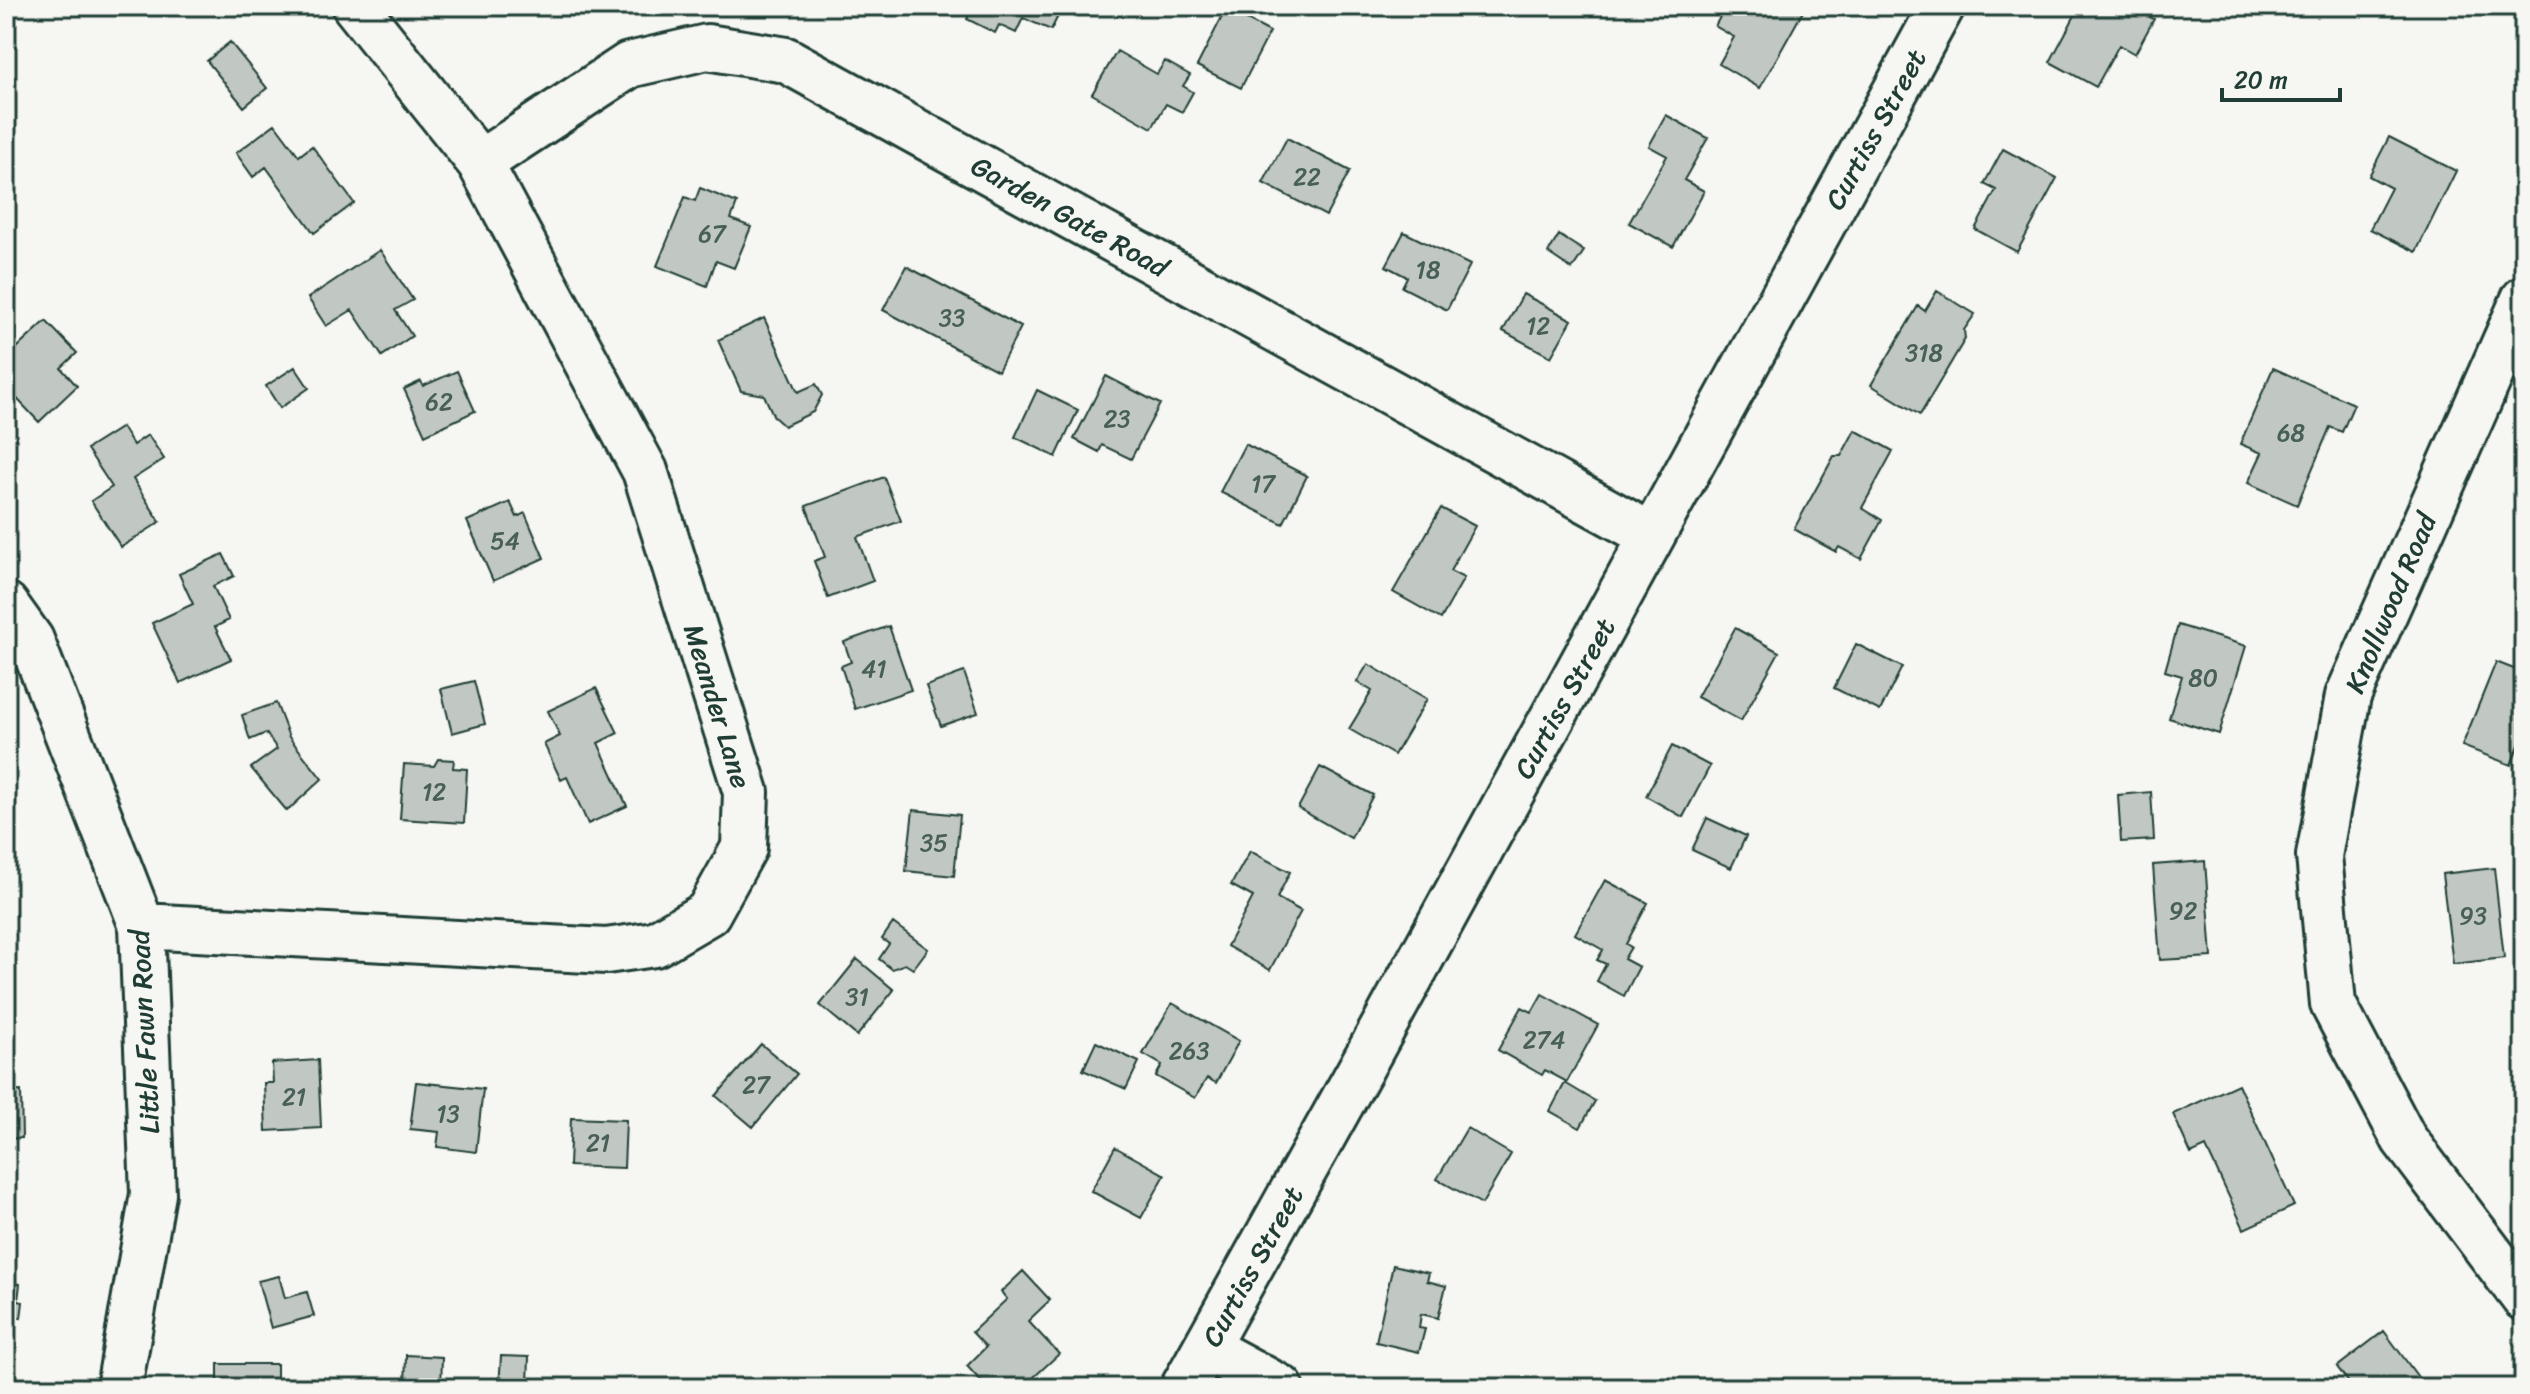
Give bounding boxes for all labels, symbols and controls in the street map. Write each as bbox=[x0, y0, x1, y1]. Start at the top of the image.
street label: Curtiss Street bbox=[1811, 40, 1940, 219]
scale bar bbox=[2222, 52, 2340, 102]
text: 20 m bbox=[2234, 59, 2288, 101]
street label: Garden Gate Road bbox=[962, 142, 1180, 292]
house number: 22 bbox=[1293, 156, 1321, 198]
house number: 67 bbox=[698, 213, 727, 255]
house number: 18 bbox=[1416, 249, 1440, 291]
house number: 33 bbox=[939, 297, 965, 339]
house number: 12 bbox=[1526, 305, 1550, 347]
house number: 318 bbox=[1905, 332, 1943, 374]
house number: 62 bbox=[425, 381, 453, 423]
house number: 23 bbox=[1103, 398, 1131, 440]
house number: 68 bbox=[2277, 412, 2305, 454]
house number: 17 bbox=[1251, 463, 1276, 505]
street label: Knollwood Road bbox=[2330, 503, 2451, 701]
house number: 54 bbox=[490, 520, 520, 562]
street label: Curtiss Street bbox=[1500, 609, 1629, 788]
street label: Meander Lane bbox=[669, 618, 766, 795]
house number: 41 bbox=[861, 648, 887, 690]
house number: 80 bbox=[2188, 657, 2218, 699]
house number: 12 bbox=[422, 771, 446, 813]
house number: 35 bbox=[920, 822, 948, 864]
house number: 92 bbox=[2169, 890, 2197, 932]
house number: 93 bbox=[2459, 895, 2487, 937]
street label: Little Fawn Road bbox=[115, 926, 174, 1135]
house number: 31 bbox=[845, 976, 869, 1018]
house number: 274 bbox=[1523, 1019, 1565, 1061]
house number: 263 bbox=[1169, 1030, 1209, 1072]
house number: 27 bbox=[742, 1064, 771, 1106]
house number: 21 bbox=[282, 1076, 306, 1118]
house number: 13 bbox=[436, 1093, 460, 1135]
house number: 21 bbox=[586, 1122, 610, 1164]
street label: Curtiss Street bbox=[1188, 1177, 1317, 1356]

